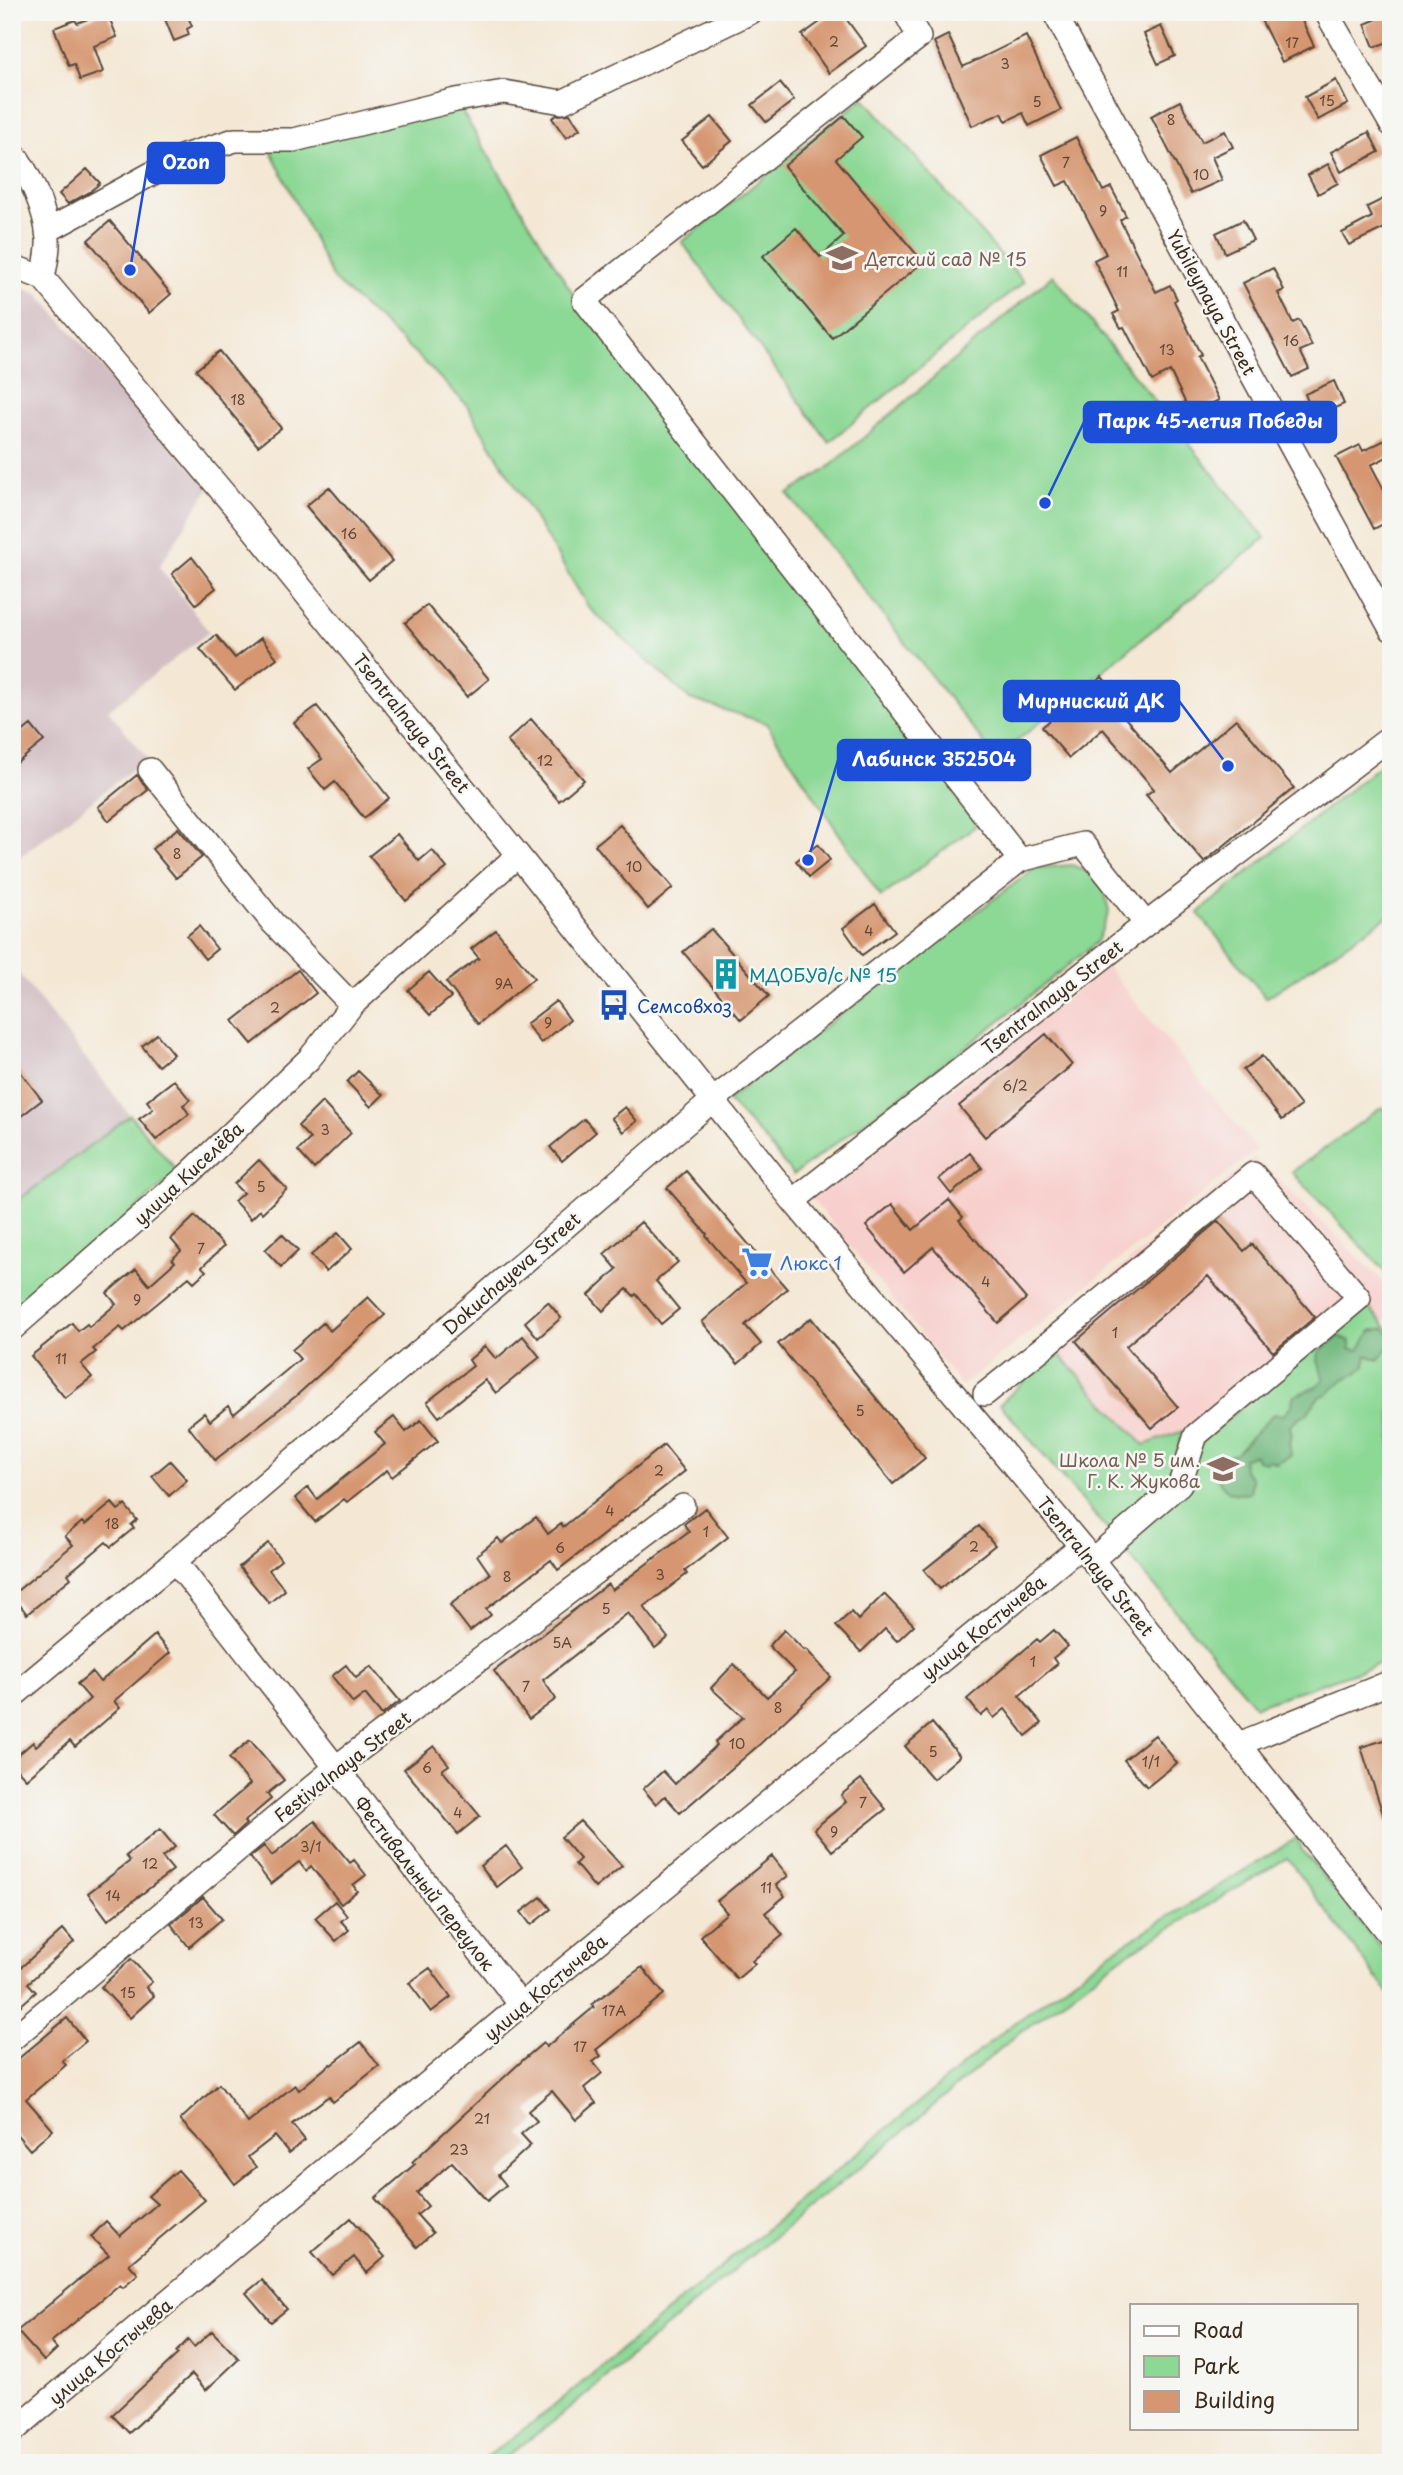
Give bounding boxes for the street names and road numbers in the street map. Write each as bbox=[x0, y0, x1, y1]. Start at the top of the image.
street label: Yubileynaya Street bbox=[1161, 224, 1263, 380]
street label: Tsentralnaya Street bbox=[347, 647, 477, 799]
street label: Tsentralnaya Street bbox=[976, 933, 1128, 1061]
street label: улица Киселёва bbox=[127, 1114, 250, 1231]
street label: Dokuchayeva Street bbox=[436, 1205, 586, 1341]
street label: Tsentralnaya Street bbox=[1031, 1490, 1161, 1642]
street label: улица Костычева bbox=[915, 1568, 1052, 1686]
street label: Festivalnaya Street bbox=[268, 1704, 416, 1828]
street label: Фестивальный переулок bbox=[348, 1790, 502, 1976]
street label: улица Костычева bbox=[477, 1927, 613, 2047]
street label: улица Костычева bbox=[42, 2291, 178, 2411]

